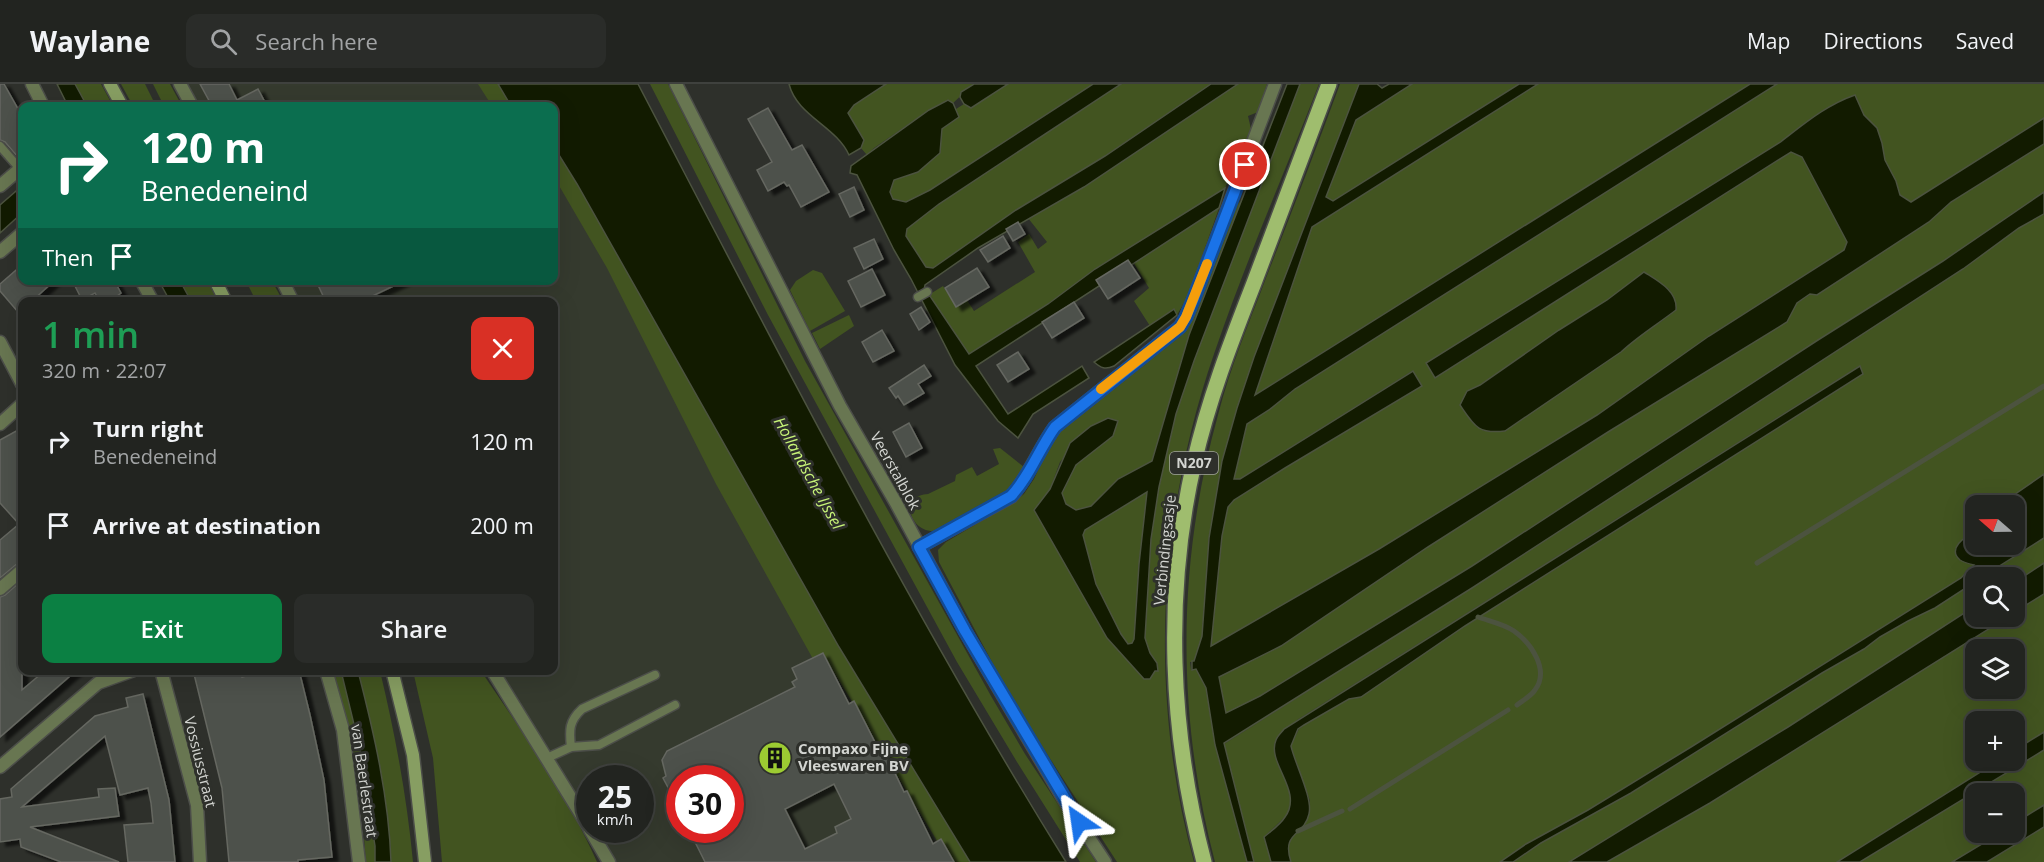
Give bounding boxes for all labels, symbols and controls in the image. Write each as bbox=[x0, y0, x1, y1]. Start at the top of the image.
search box bbox=[186, 14, 606, 68]
text: Waylane bbox=[30, 22, 150, 60]
icon: search bbox=[207, 25, 240, 58]
text: Search here bbox=[255, 26, 378, 56]
text: Map bbox=[1747, 27, 1790, 55]
text: Directions bbox=[1823, 27, 1923, 55]
text: Saved bbox=[1956, 27, 2014, 55]
text: 120 m bbox=[141, 118, 265, 175]
icon: right bbox=[42, 126, 120, 204]
pin bbox=[1219, 139, 1270, 190]
icon: arrive bbox=[1228, 148, 1261, 181]
text: Benedeneind bbox=[141, 172, 309, 209]
icon: arrive bbox=[105, 240, 138, 273]
text: Then bbox=[42, 242, 93, 272]
text: 1 min bbox=[42, 310, 139, 359]
button: close bbox=[471, 317, 534, 380]
text: 320 m · 22:07 bbox=[42, 357, 167, 384]
text: Turn right bbox=[93, 413, 204, 443]
water label: Hollandsche IJssel bbox=[769, 413, 849, 534]
icon: right bbox=[42, 425, 75, 458]
text: 120 m bbox=[470, 426, 534, 456]
street label: Veerstalblok bbox=[866, 428, 926, 513]
text: Benedeneind bbox=[93, 443, 217, 470]
road number: N207 bbox=[1170, 452, 1218, 474]
street label: Verbindingsasje bbox=[1148, 494, 1180, 606]
north arrow bbox=[1965, 495, 2025, 555]
map controls bbox=[1965, 495, 2025, 843]
icon: arrive bbox=[42, 509, 75, 542]
text: Arrive at destination bbox=[93, 510, 321, 540]
text: 200 m bbox=[470, 510, 534, 540]
button: search bbox=[1965, 567, 2025, 627]
button: Exit bbox=[42, 594, 282, 663]
button: Share bbox=[294, 594, 534, 663]
button: layers bbox=[1965, 639, 2025, 699]
button: + bbox=[1965, 711, 2025, 771]
street label: Vossiusstraat bbox=[180, 714, 222, 809]
street label: van Baerlestraat bbox=[347, 723, 383, 839]
place label: Compaxo Fijne Vleeswaren BV bbox=[798, 738, 909, 775]
building icon: Compaxo Fijne Vleeswaren BV bbox=[757, 740, 793, 776]
speed limit sign: 30 bbox=[666, 765, 744, 843]
text: 25 bbox=[598, 776, 632, 817]
button: − bbox=[1965, 783, 2025, 843]
position arrow bbox=[1047, 790, 1111, 854]
text: km/h bbox=[597, 809, 633, 829]

